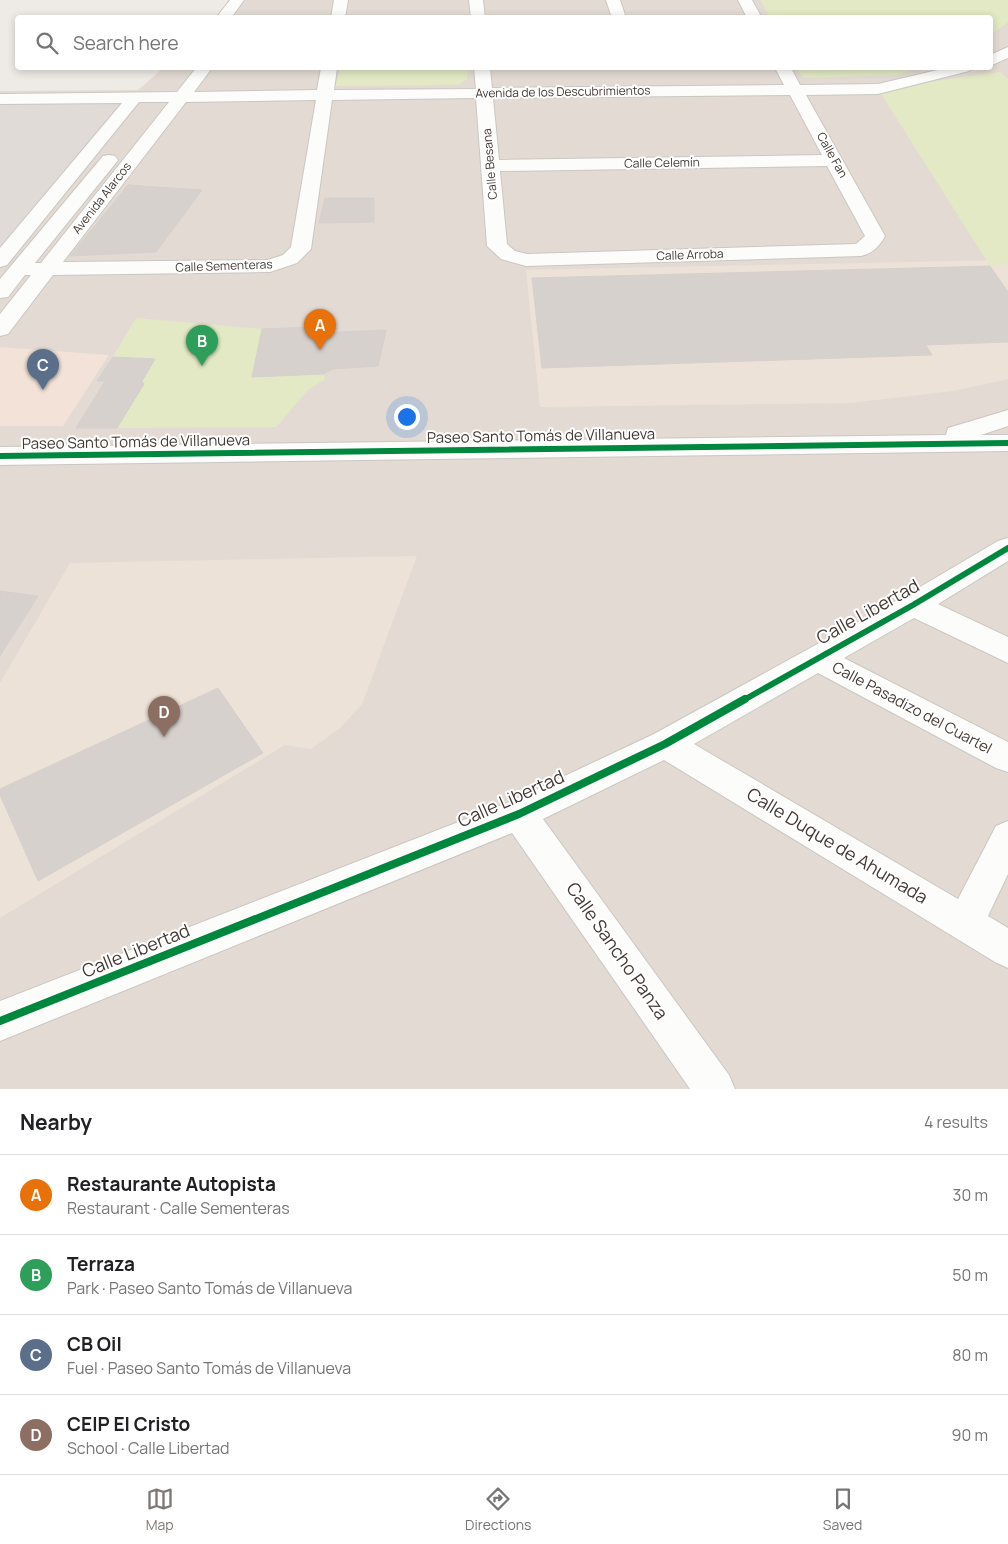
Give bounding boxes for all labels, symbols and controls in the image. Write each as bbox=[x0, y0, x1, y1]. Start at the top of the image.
search box bbox=[15, 15, 993, 70]
icon: search bbox=[33, 29, 61, 57]
text: Search here bbox=[73, 30, 179, 56]
street label: Avenida de los Descubrimientos bbox=[475, 81, 651, 102]
street label: Calle Besana bbox=[478, 128, 501, 200]
street label: Calle Fan bbox=[813, 129, 852, 181]
street label: Calle Celemín bbox=[624, 153, 700, 172]
street label: Avenida Alarcos bbox=[68, 158, 135, 237]
street label: Calle Arroba bbox=[656, 245, 724, 264]
street label: Calle Sementeras bbox=[175, 255, 273, 276]
pin: A bbox=[304, 309, 336, 350]
pin: B bbox=[186, 325, 218, 366]
pin: C bbox=[27, 349, 59, 390]
your location bbox=[394, 404, 420, 430]
street label: Paseo Santo Tomás de Villanueva bbox=[427, 423, 655, 448]
street label: Paseo Santo Tomás de Villanueva bbox=[22, 429, 250, 454]
street label: Calle Libertad bbox=[812, 573, 923, 649]
street label: Calle Pasadizo del Cuartel bbox=[829, 656, 996, 759]
pin: D bbox=[148, 696, 180, 737]
street label: Calle Libertad bbox=[453, 764, 568, 832]
street label: Calle Duque de Ahumada bbox=[743, 782, 932, 909]
street label: Calle Sancho Panza bbox=[561, 877, 674, 1024]
street label: Calle Libertad bbox=[78, 918, 193, 983]
text: Nearby bbox=[20, 1108, 92, 1136]
text: 4 results bbox=[924, 1111, 988, 1133]
text: Restaurante Autopista bbox=[67, 1171, 276, 1197]
text: A bbox=[31, 1184, 41, 1206]
text: 30 m bbox=[953, 1184, 988, 1206]
text: Restaurant · Calle Sementeras bbox=[67, 1197, 290, 1219]
text: Terraza bbox=[67, 1251, 135, 1277]
text: B bbox=[31, 1264, 41, 1286]
text: 50 m bbox=[952, 1264, 988, 1286]
text: Park · Paseo Santo Tomás de Villanueva bbox=[67, 1277, 352, 1299]
text: CB Oil bbox=[67, 1331, 122, 1357]
text: C bbox=[30, 1344, 42, 1366]
text: 80 m bbox=[952, 1344, 988, 1366]
text: Fuel · Paseo Santo Tomás de Villanueva bbox=[67, 1357, 351, 1379]
text: CEIP El Cristo bbox=[67, 1411, 190, 1437]
text: D bbox=[30, 1424, 42, 1446]
text: 90 m bbox=[952, 1424, 988, 1446]
text: School · Calle Libertad bbox=[67, 1437, 230, 1459]
tab: Map bbox=[146, 1485, 174, 1534]
tab: Directions bbox=[465, 1485, 531, 1534]
tab: Saved bbox=[823, 1485, 862, 1534]

